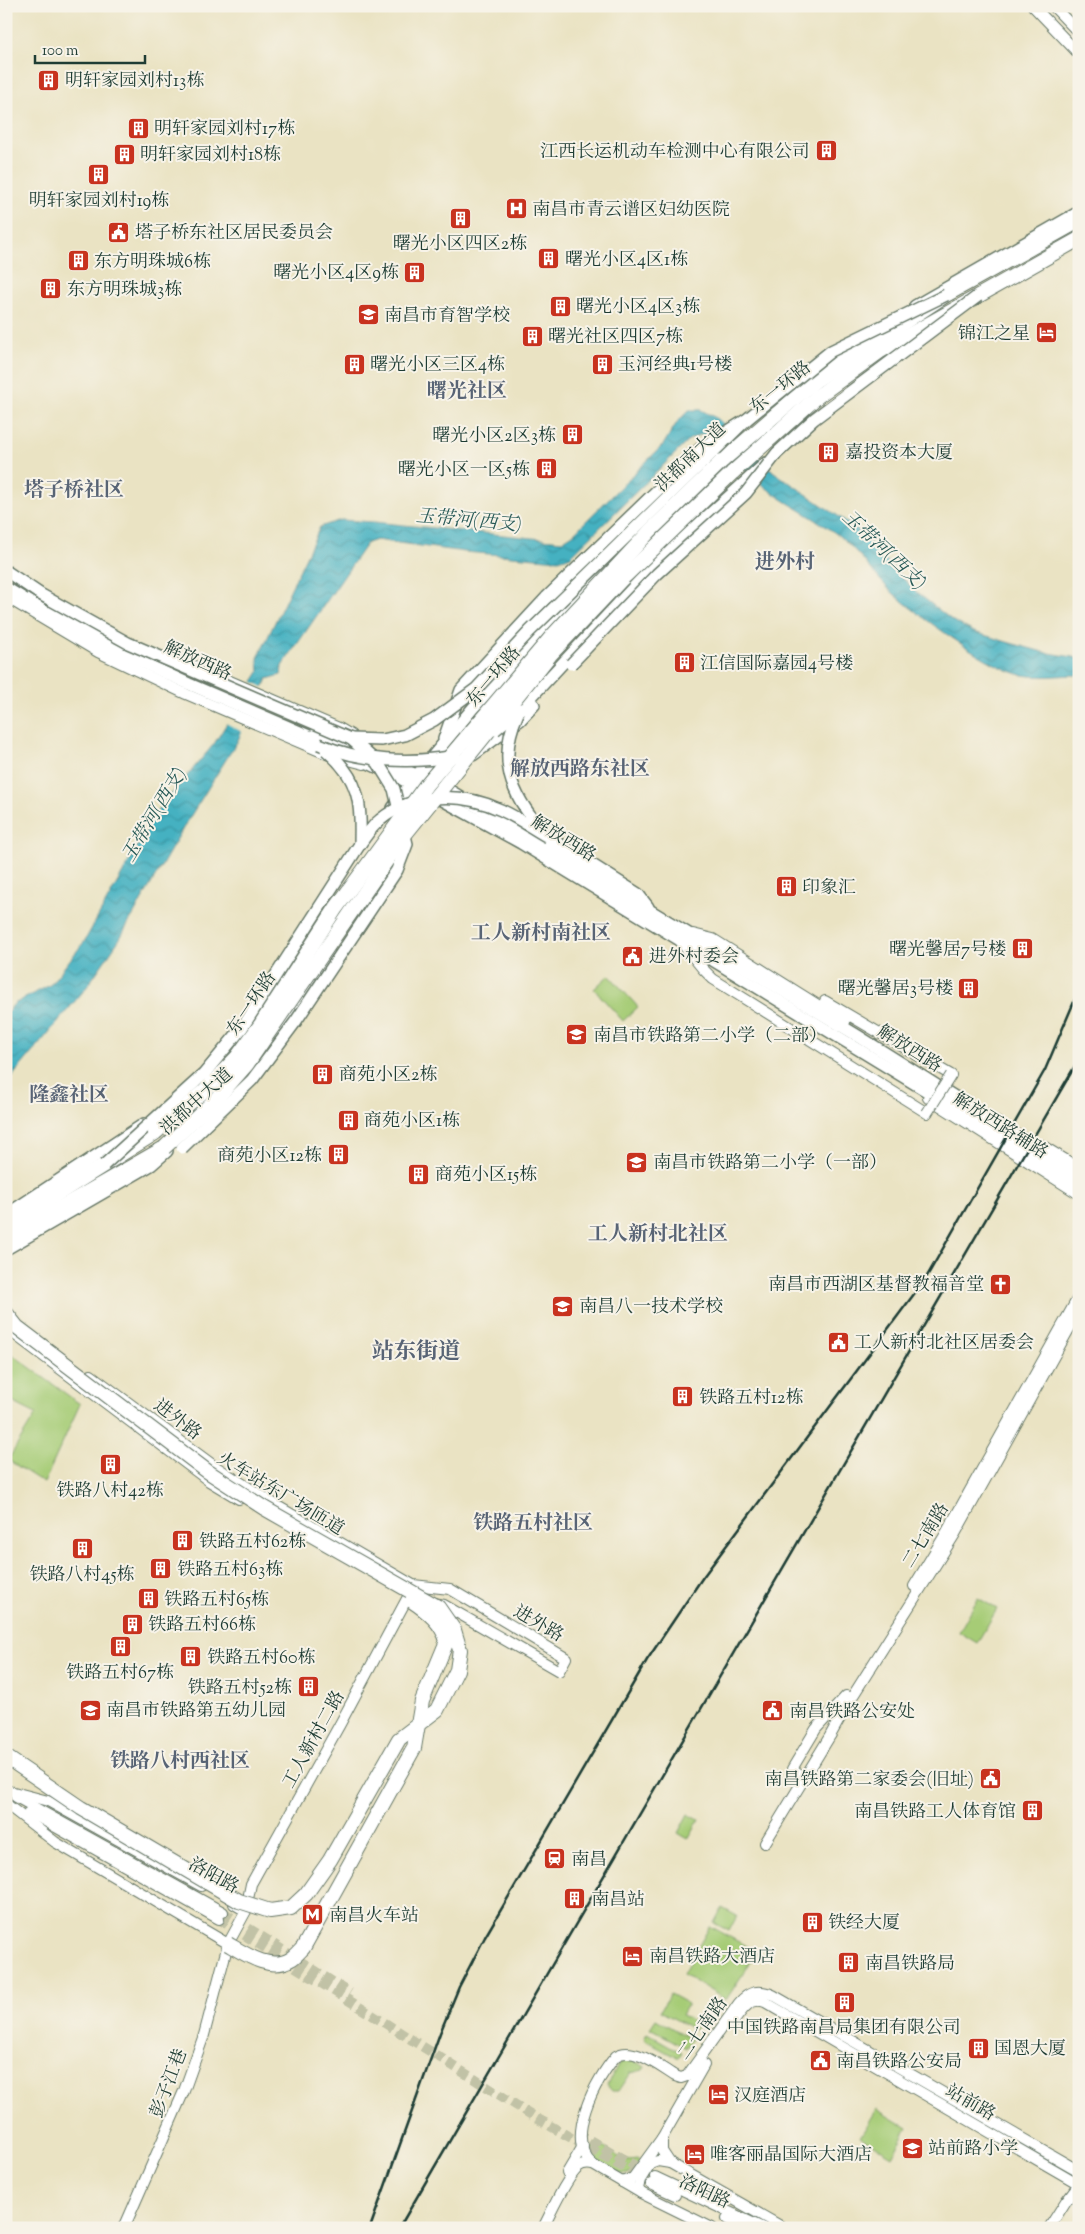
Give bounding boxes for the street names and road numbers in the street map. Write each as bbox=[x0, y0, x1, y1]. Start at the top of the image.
street label: 东一环路 bbox=[745, 356, 817, 421]
street label: 洪都南大道 bbox=[650, 418, 733, 499]
street label: 解放西路 bbox=[159, 635, 235, 688]
street label: 东一环路 bbox=[461, 641, 528, 713]
street label: 解放西路 bbox=[525, 810, 601, 869]
street label: 东一环路 bbox=[222, 967, 284, 1041]
street label: 解放西路 bbox=[872, 1020, 946, 1080]
street label: 洪都中大道 bbox=[155, 1063, 239, 1142]
street label: 解放西路辅路 bbox=[947, 1087, 1053, 1166]
street label: 进外路 bbox=[147, 1394, 206, 1447]
street label: 火车站东广场匝道 bbox=[212, 1446, 348, 1543]
street label: 二七南路 bbox=[897, 1498, 956, 1574]
street label: 进外路 bbox=[508, 1600, 568, 1649]
street label: 工人新村二路 bbox=[277, 1686, 352, 1794]
street label: 洛阳路 bbox=[183, 1852, 243, 1901]
street label: 二七南路 bbox=[672, 1992, 735, 2066]
street label: 彭子江巷 bbox=[145, 2045, 195, 2122]
street label: 站前路 bbox=[940, 2079, 1000, 2128]
street label: 洛阳路 bbox=[674, 2170, 734, 2216]

